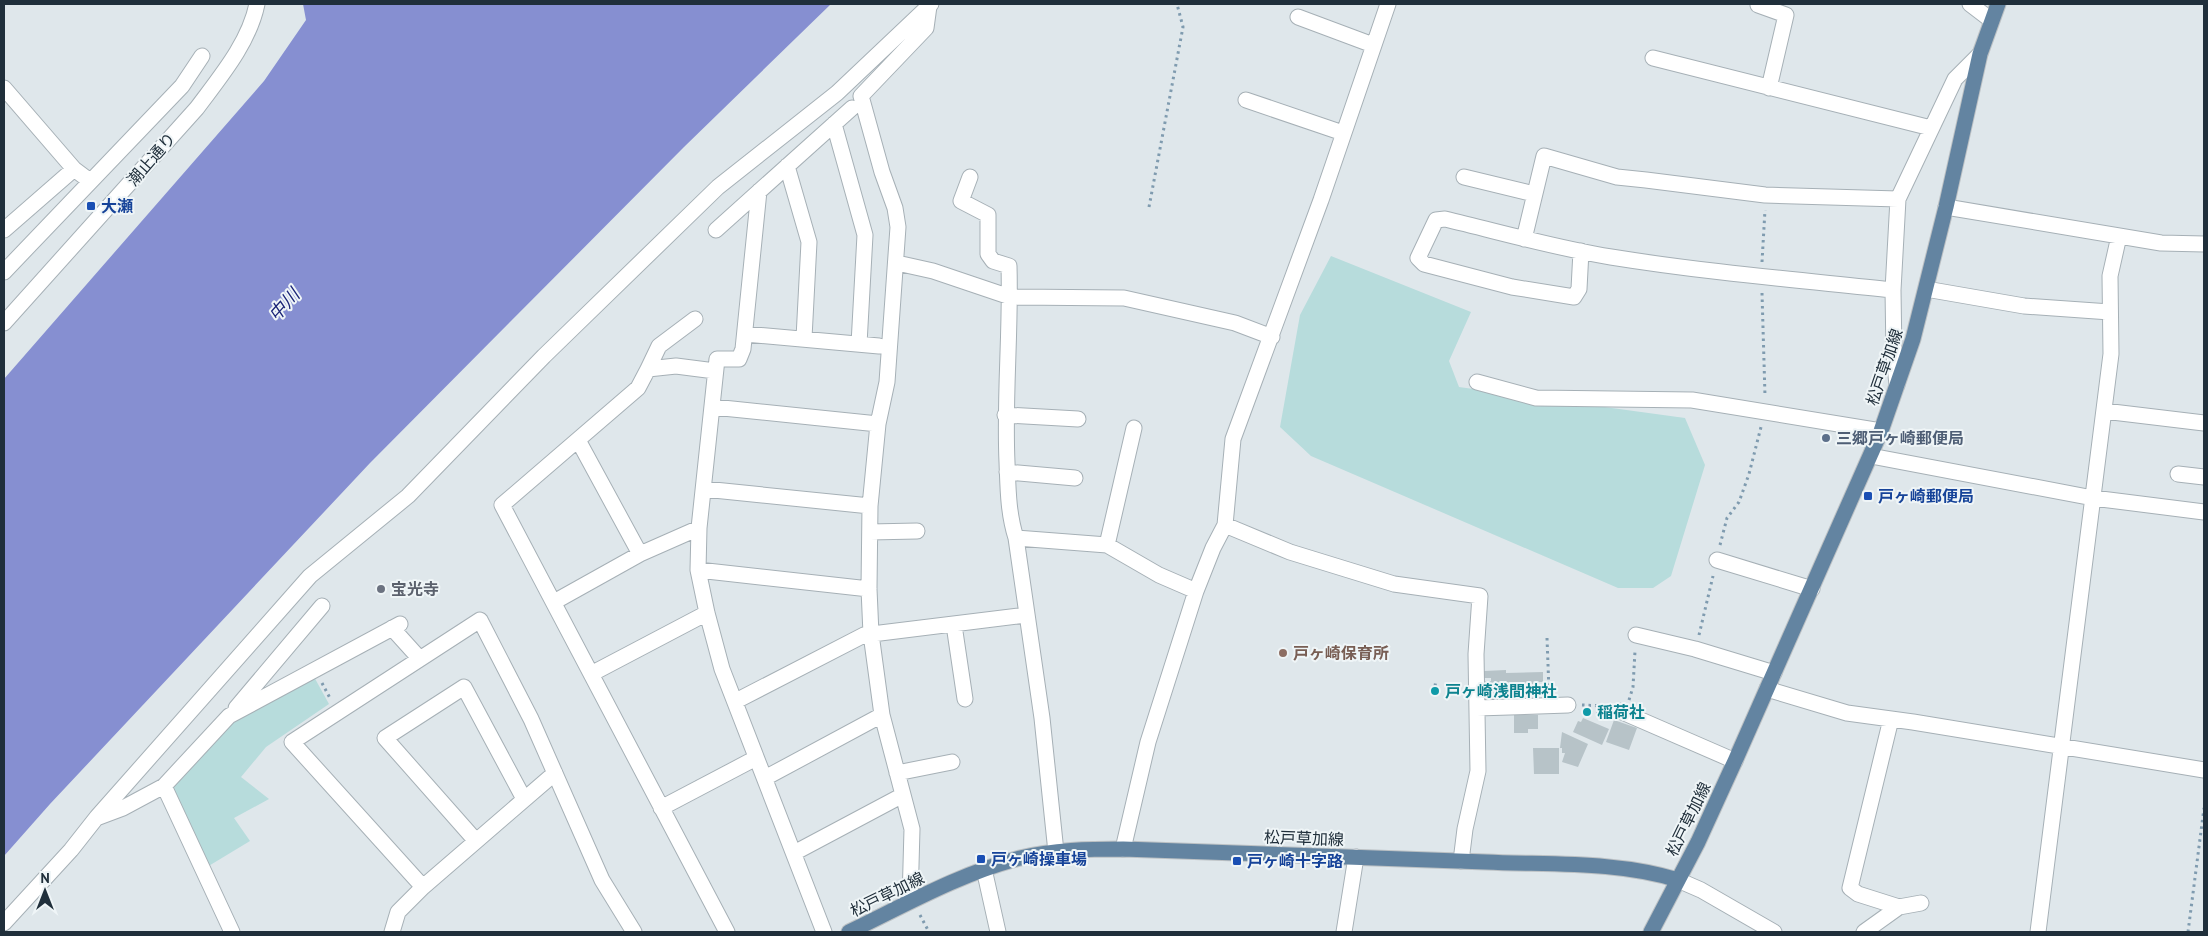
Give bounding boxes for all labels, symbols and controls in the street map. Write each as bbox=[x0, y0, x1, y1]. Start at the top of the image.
street label: 潮止通り bbox=[122, 128, 180, 190]
place label: 大瀬 bbox=[101, 196, 133, 216]
marker: 大瀬 bbox=[85, 200, 97, 212]
water label: 中川 bbox=[263, 282, 306, 326]
street label: 松戸草加線 bbox=[1862, 326, 1906, 408]
place label: 三郷戸ヶ崎郵便局 bbox=[1836, 428, 1964, 448]
marker: 三郷戸ヶ崎郵便局 bbox=[1820, 432, 1832, 444]
place label: 戸ヶ崎郵便局 bbox=[1878, 486, 1974, 506]
marker: 戸ヶ崎郵便局 bbox=[1862, 490, 1874, 502]
place label: 宝光寺 bbox=[391, 579, 439, 599]
marker: 宝光寺 bbox=[375, 583, 387, 595]
place label: 戸ヶ崎保育所 bbox=[1293, 643, 1389, 663]
marker: 戸ヶ崎保育所 bbox=[1277, 647, 1289, 659]
place label: 戸ヶ崎浅間神社 bbox=[1445, 681, 1557, 701]
marker: 戸ヶ崎浅間神社 bbox=[1429, 685, 1441, 697]
place label: 稲荷社 bbox=[1597, 702, 1645, 722]
marker: 稲荷社 bbox=[1581, 706, 1593, 718]
street label: 松戸草加線 bbox=[1661, 779, 1715, 859]
street label: 松戸草加線 bbox=[1264, 827, 1344, 849]
place label: 戸ヶ崎操車場 bbox=[991, 849, 1087, 869]
place label: 戸ヶ崎十字路 bbox=[1247, 851, 1343, 871]
marker: 戸ヶ崎操車場 bbox=[975, 853, 987, 865]
marker: 戸ヶ崎十字路 bbox=[1231, 855, 1243, 867]
north arrow bbox=[20, 866, 70, 916]
street label: 松戸草加線 bbox=[847, 867, 927, 921]
text: N bbox=[40, 869, 50, 887]

